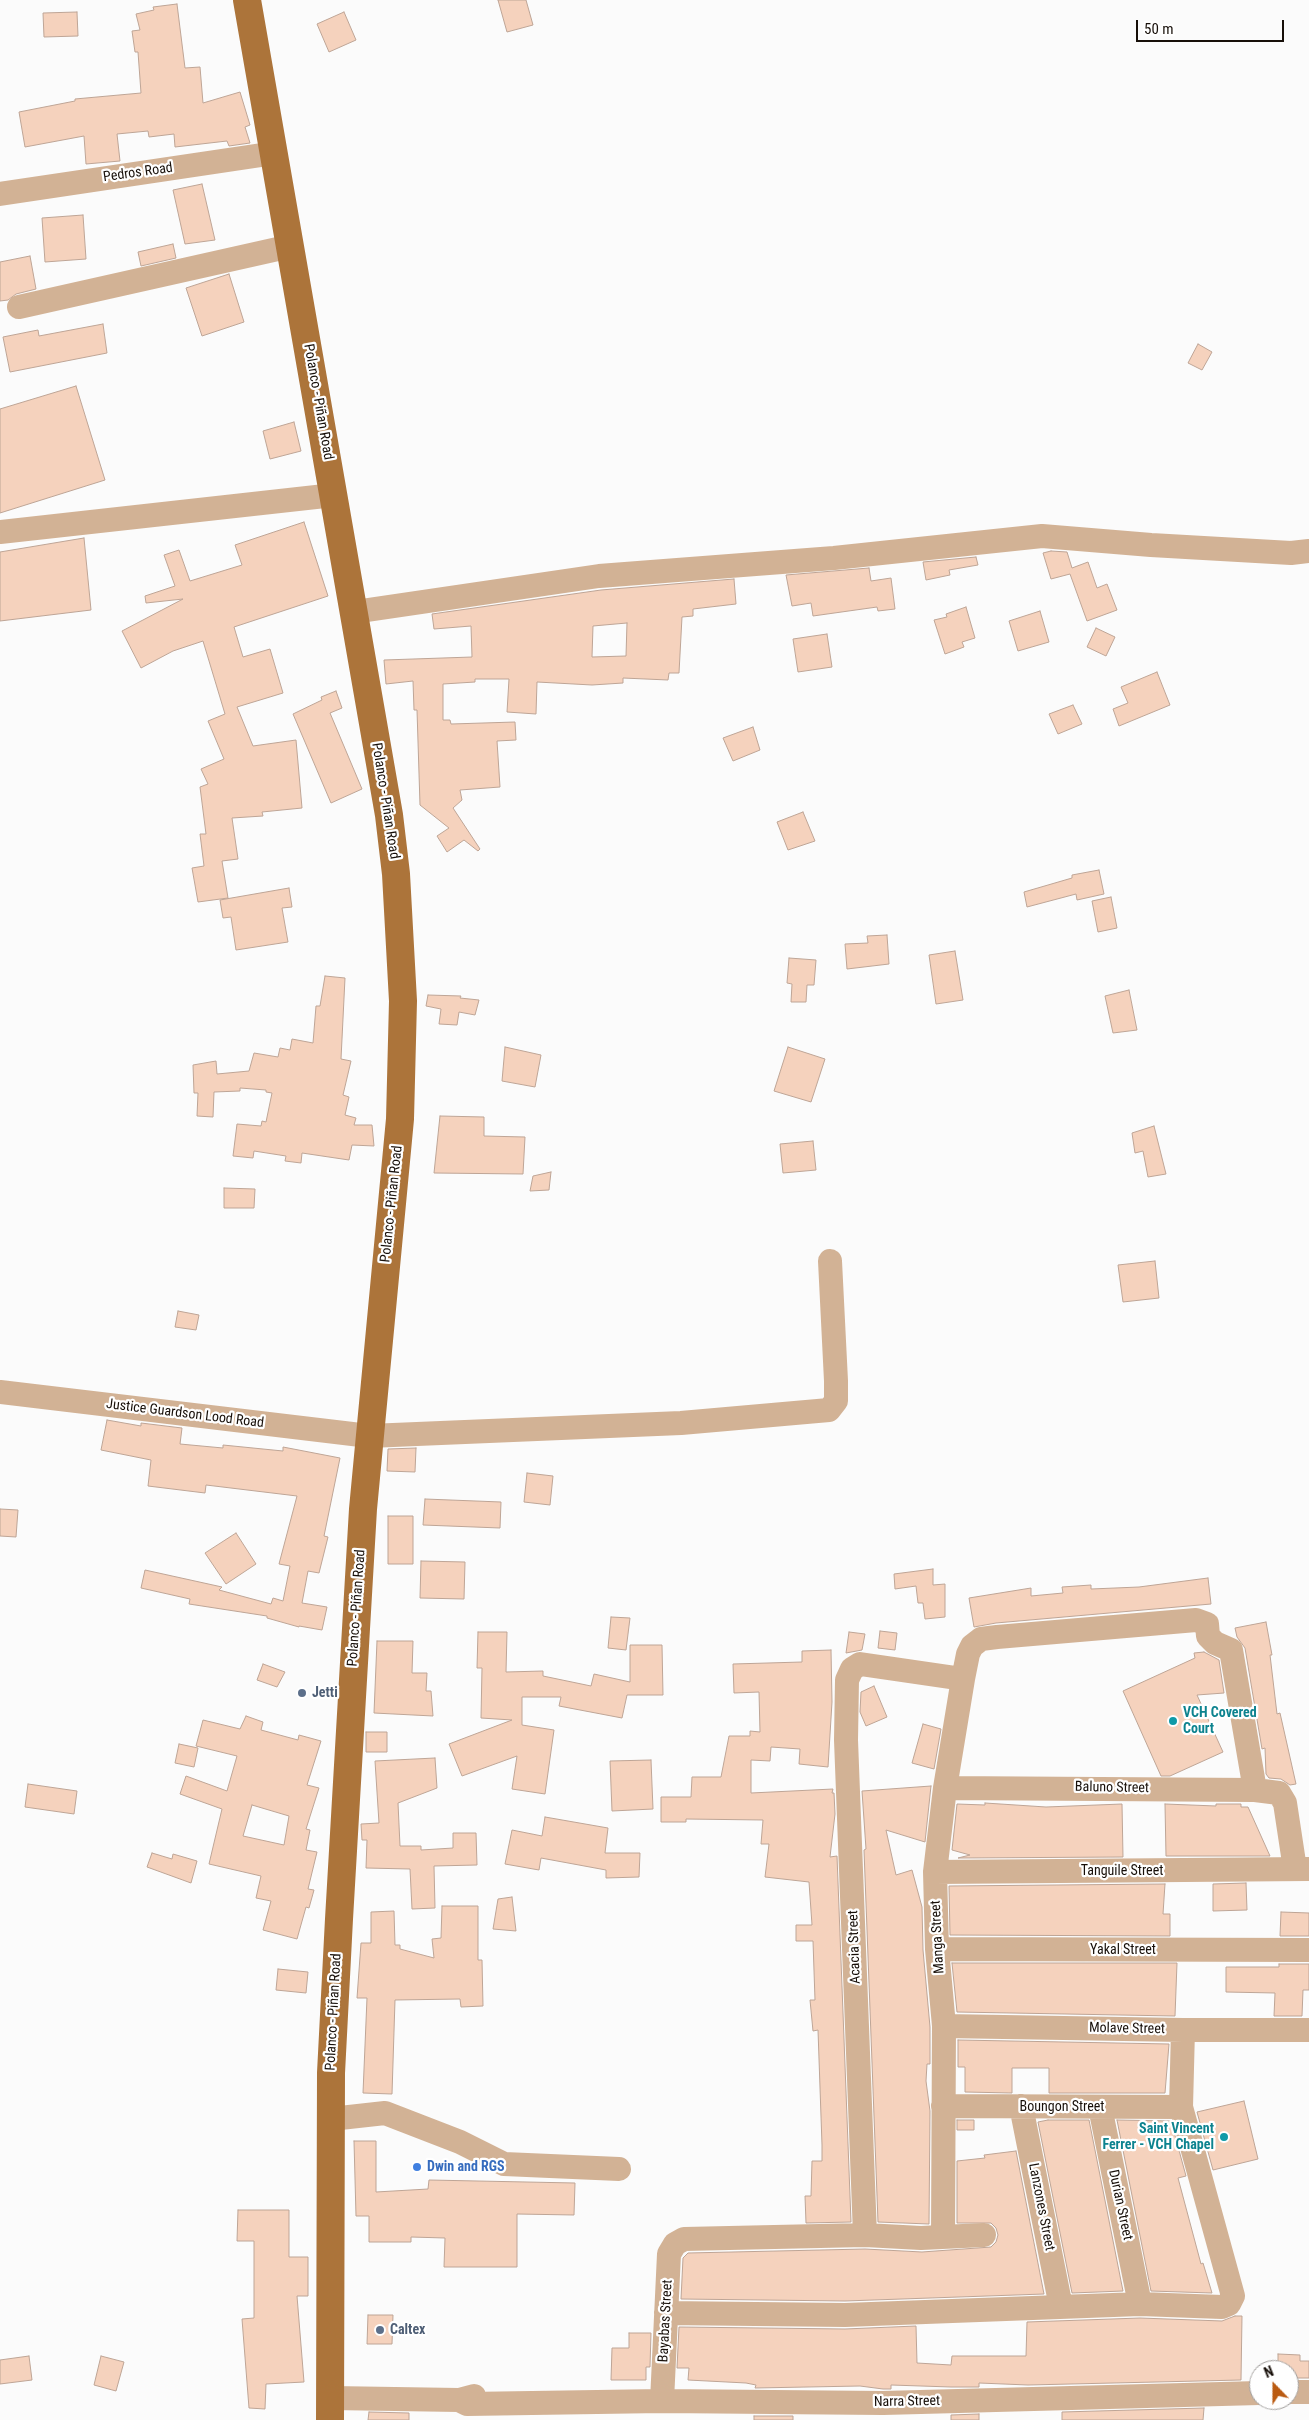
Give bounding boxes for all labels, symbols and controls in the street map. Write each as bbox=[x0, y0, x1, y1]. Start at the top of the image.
scale bar bbox=[1139, 10, 1286, 42]
text: 50 m bbox=[1144, 20, 1174, 38]
street label: Pedros Road bbox=[102, 160, 174, 186]
street label: Polanco - Piñan Road bbox=[300, 343, 336, 461]
street label: Polanco - Piñan Road bbox=[368, 742, 402, 860]
street label: Polanco - Piñan Road bbox=[378, 1145, 406, 1263]
street label: Justice Guardson Lood Road bbox=[105, 1396, 265, 1432]
street label: Polanco - Piñan Road bbox=[345, 1549, 369, 1667]
place label: Jetti bbox=[312, 1685, 338, 1701]
marker: Jetti bbox=[296, 1687, 308, 1699]
place label: VCH Covered Court bbox=[1183, 1705, 1257, 1738]
marker: VCH Covered Court bbox=[1167, 1715, 1179, 1727]
street label: Baluno Street bbox=[1075, 1779, 1149, 1797]
street label: Tanguile Street bbox=[1081, 1863, 1163, 1879]
street label: Manga Street bbox=[928, 1900, 948, 1974]
street label: Acacia Street bbox=[845, 1910, 865, 1984]
street label: Yakal Street bbox=[1090, 1942, 1156, 1958]
street label: Polanco - Piñan Road bbox=[323, 1953, 345, 2071]
street label: Molave Street bbox=[1089, 2020, 1165, 2038]
street label: Boungon Street bbox=[1020, 2099, 1104, 2115]
place label: Saint Vincent Ferrer - VCH Chapel bbox=[1102, 2121, 1214, 2154]
marker: Saint Vincent Ferrer - VCH Chapel bbox=[1218, 2131, 1230, 2143]
place label: Dwin and RGS bbox=[427, 2159, 505, 2175]
marker: Dwin and RGS bbox=[411, 2161, 423, 2173]
street label: Lanzones Street bbox=[1024, 2162, 1058, 2252]
street label: Durian Street bbox=[1104, 2168, 1136, 2242]
street label: Bayabas Street bbox=[655, 2279, 677, 2363]
place label: Caltex bbox=[390, 2322, 425, 2338]
marker: Caltex bbox=[374, 2324, 386, 2336]
north arrow bbox=[1249, 2360, 1299, 2410]
text: N bbox=[1262, 2363, 1276, 2381]
street label: Narra Street bbox=[874, 2393, 940, 2411]

